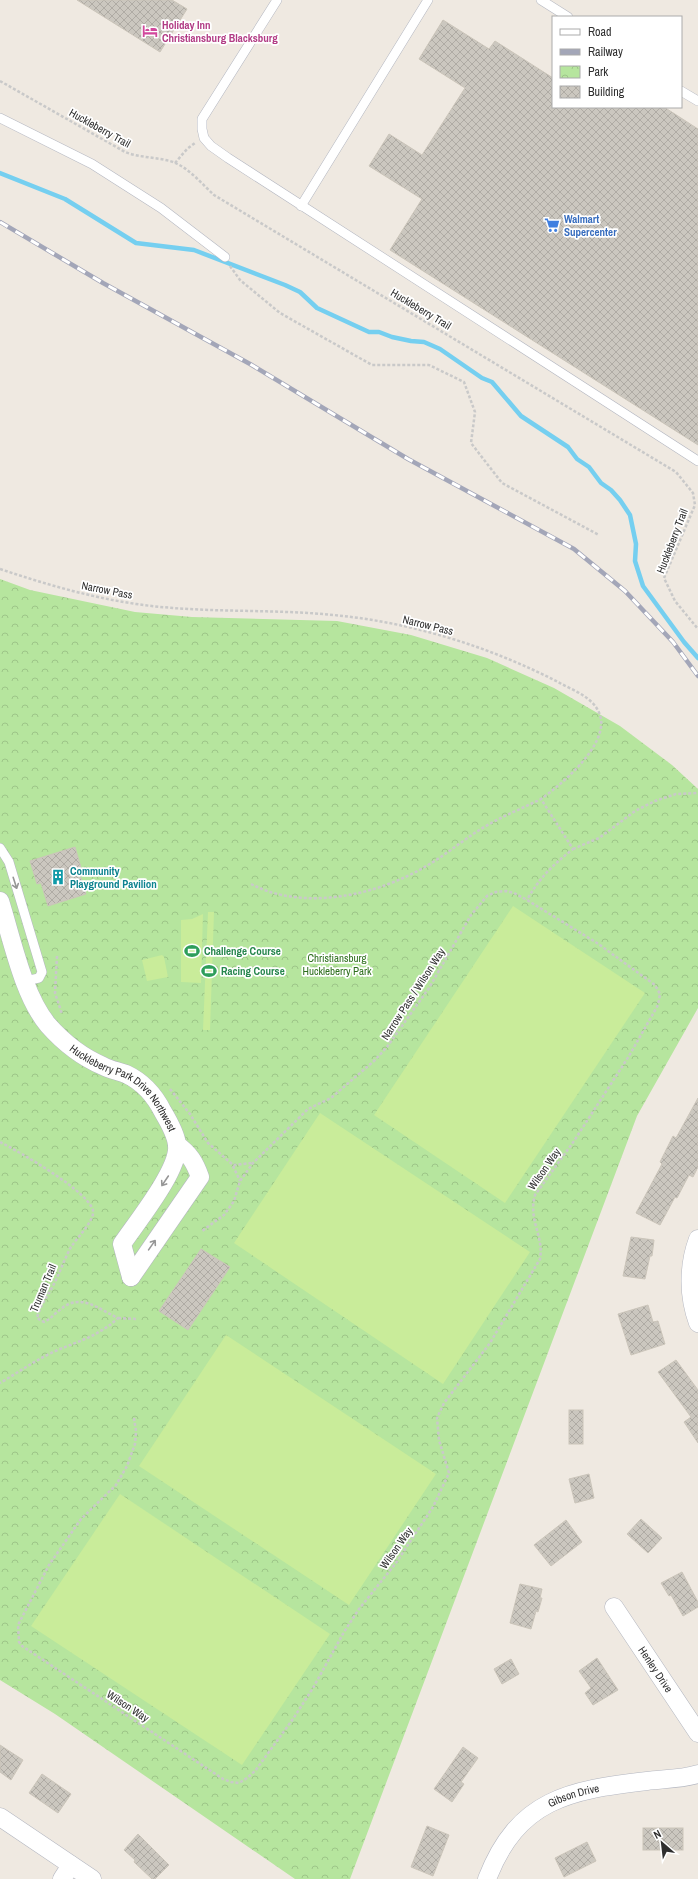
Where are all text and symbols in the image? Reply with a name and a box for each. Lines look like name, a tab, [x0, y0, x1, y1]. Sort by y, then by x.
legend	[552, 16, 682, 108]
place label: Holiday Inn Christiansburg Blacksburg	[162, 18, 278, 45]
hotel icon: Holiday Inn Christiansburg Blacksburg	[141, 22, 159, 40]
text: Road	[588, 24, 612, 40]
text: Railway	[588, 44, 623, 60]
text: Park	[588, 64, 608, 80]
text: Building	[588, 84, 625, 100]
street label: Huckleberry Trail	[67, 105, 133, 151]
place label: Walmart Supercenter	[564, 212, 617, 239]
supermarket icon: Walmart Supercenter	[543, 216, 561, 234]
street label: Huckleberry Trail	[388, 285, 454, 333]
street label: Huckleberry Trail	[653, 507, 691, 575]
street label: Narrow Pass	[80, 578, 134, 602]
street label: Narrow Pass	[401, 612, 455, 638]
place label: Community Playground Pavilion	[70, 864, 157, 891]
building icon: Community Playground Pavilion	[49, 868, 67, 886]
one-way arrow	[12, 876, 19, 889]
sports icon: Challenge Course	[183, 942, 201, 960]
place label: Challenge Course	[204, 944, 281, 958]
street label: Narrow Pass / Wilson Way	[378, 945, 448, 1043]
park label: Christiansburg Huckleberry Park	[302, 951, 372, 978]
sports icon: Racing Course	[200, 962, 218, 980]
place label: Racing Course	[221, 964, 285, 978]
street label: Huckleberry Park Drive Northwest	[67, 1041, 180, 1134]
street label: Wilson Way	[525, 1145, 564, 1193]
one-way arrow	[161, 1175, 169, 1186]
one-way arrow	[148, 1240, 156, 1251]
street label: Truman Trail	[27, 1262, 59, 1314]
street label: Wilson Way	[377, 1524, 416, 1572]
street label: Henley Drive	[635, 1644, 676, 1695]
street label: Wilson Way	[104, 1687, 152, 1725]
street label: Gibson Drive	[545, 1781, 600, 1810]
north arrow	[642, 1823, 682, 1863]
text: N	[651, 1826, 663, 1842]

